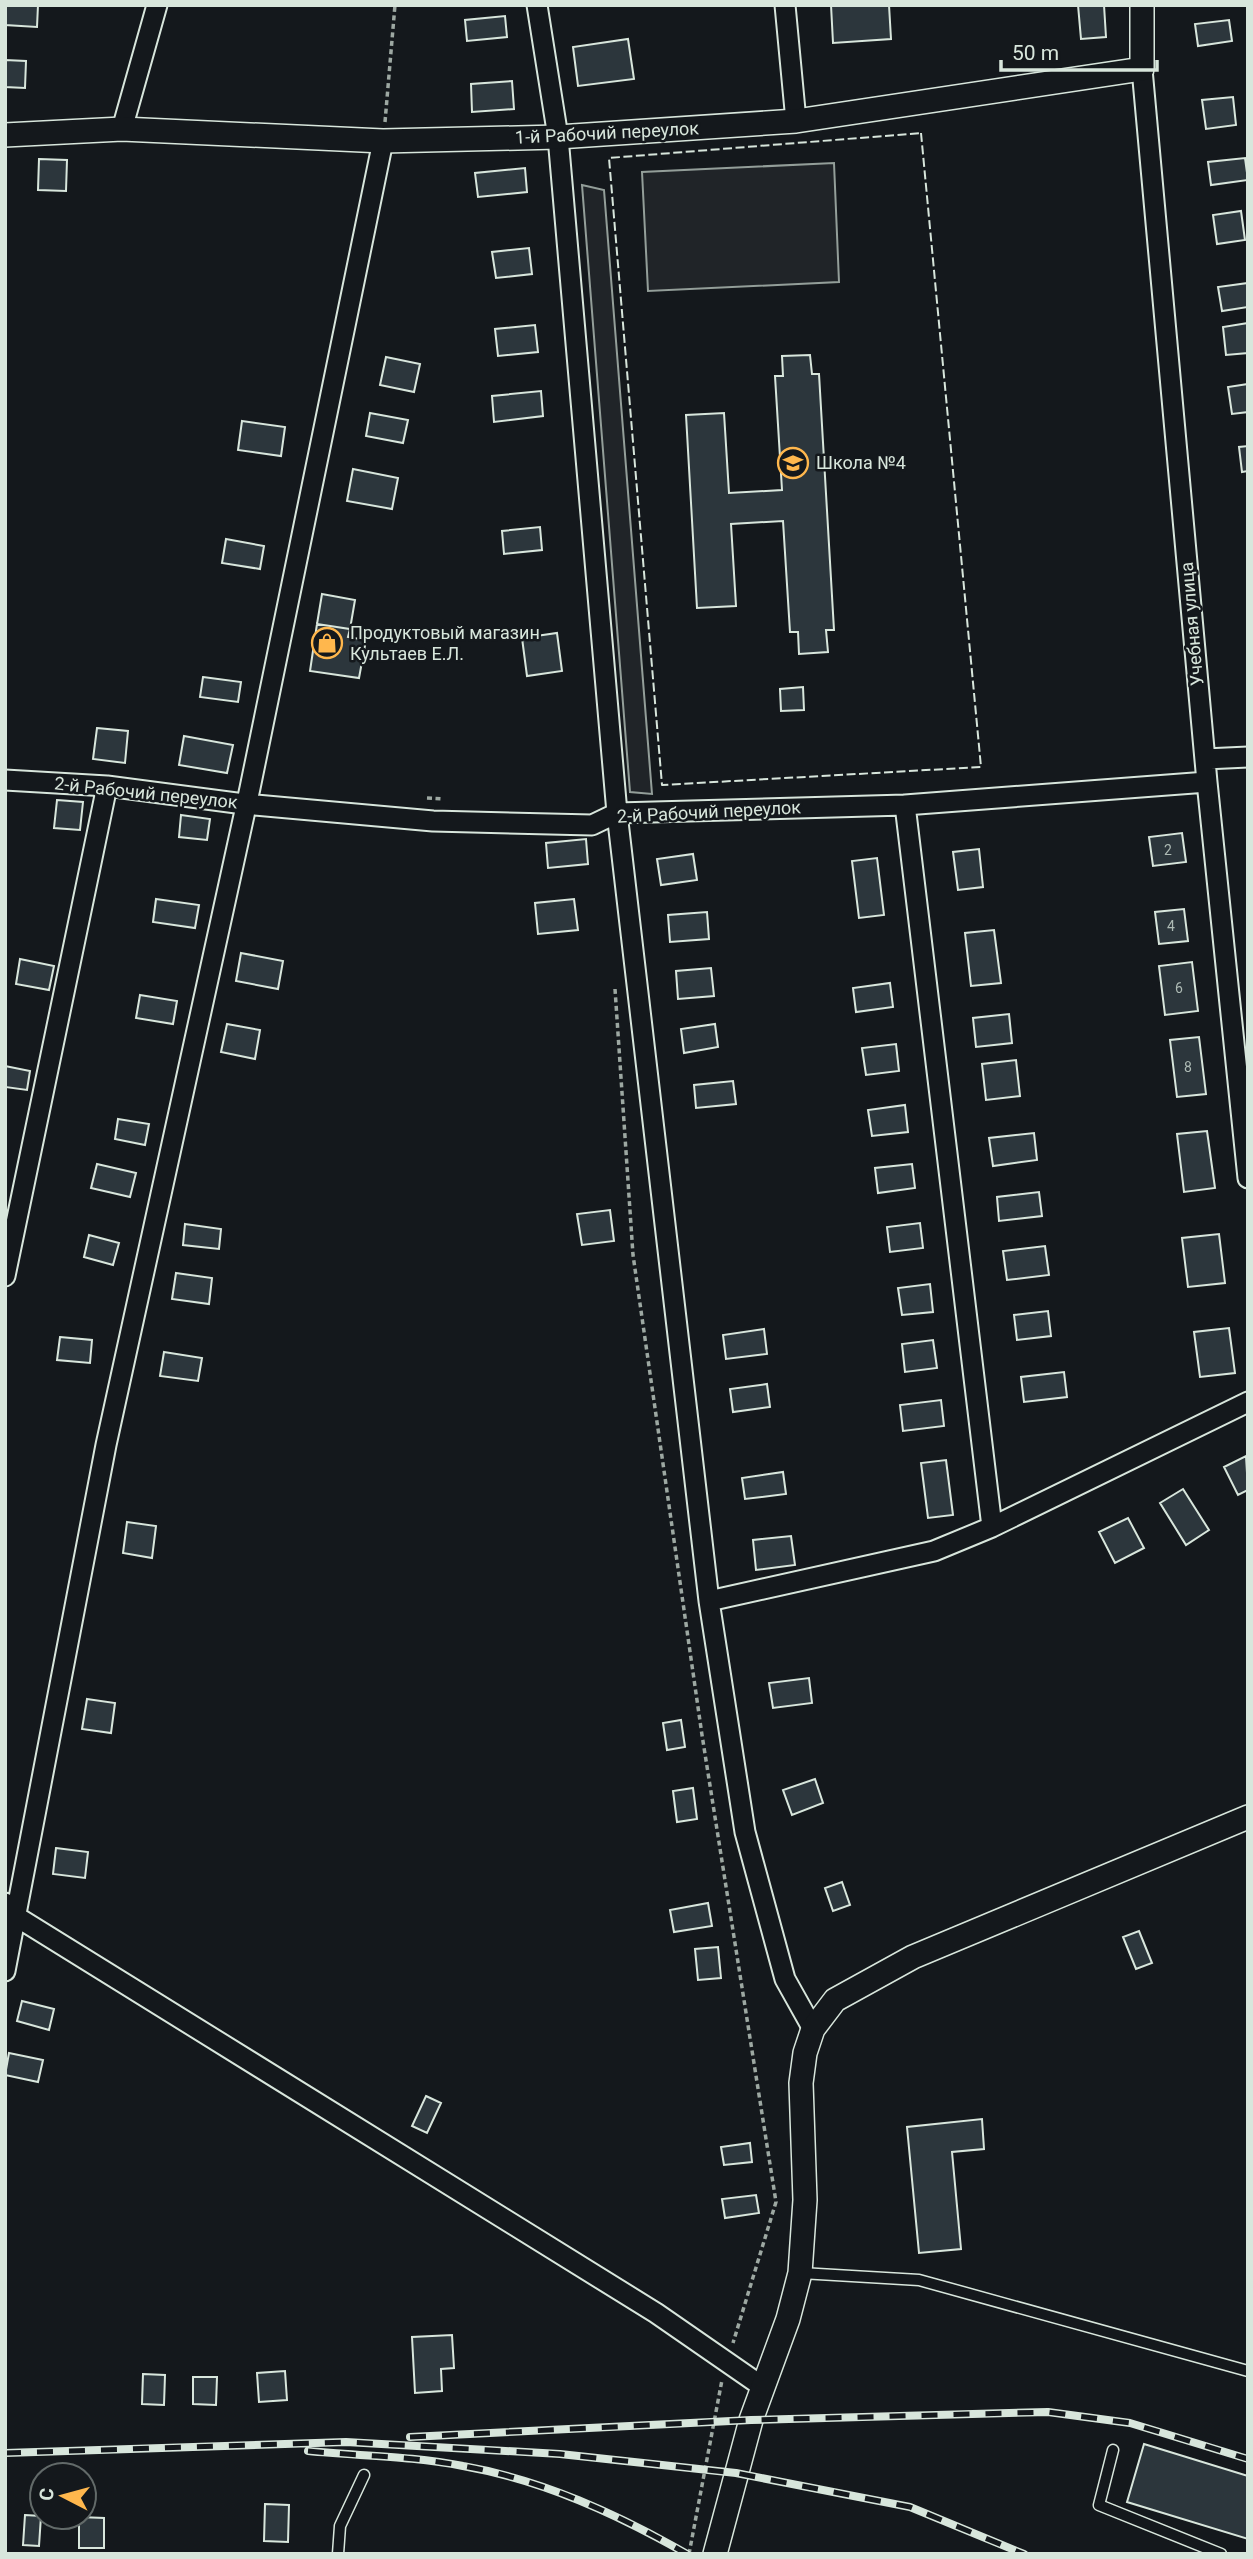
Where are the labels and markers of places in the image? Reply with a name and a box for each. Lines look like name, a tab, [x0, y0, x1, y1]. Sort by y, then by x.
school or university icon: Школа №4	[776, 446, 810, 480]
place label: Школа №4	[816, 452, 906, 473]
place label: Продуктовый магазин Культаев Е.Л.	[350, 622, 540, 664]
shop icon: Продуктовый магазин Культаев Е.Л.	[310, 626, 344, 660]

